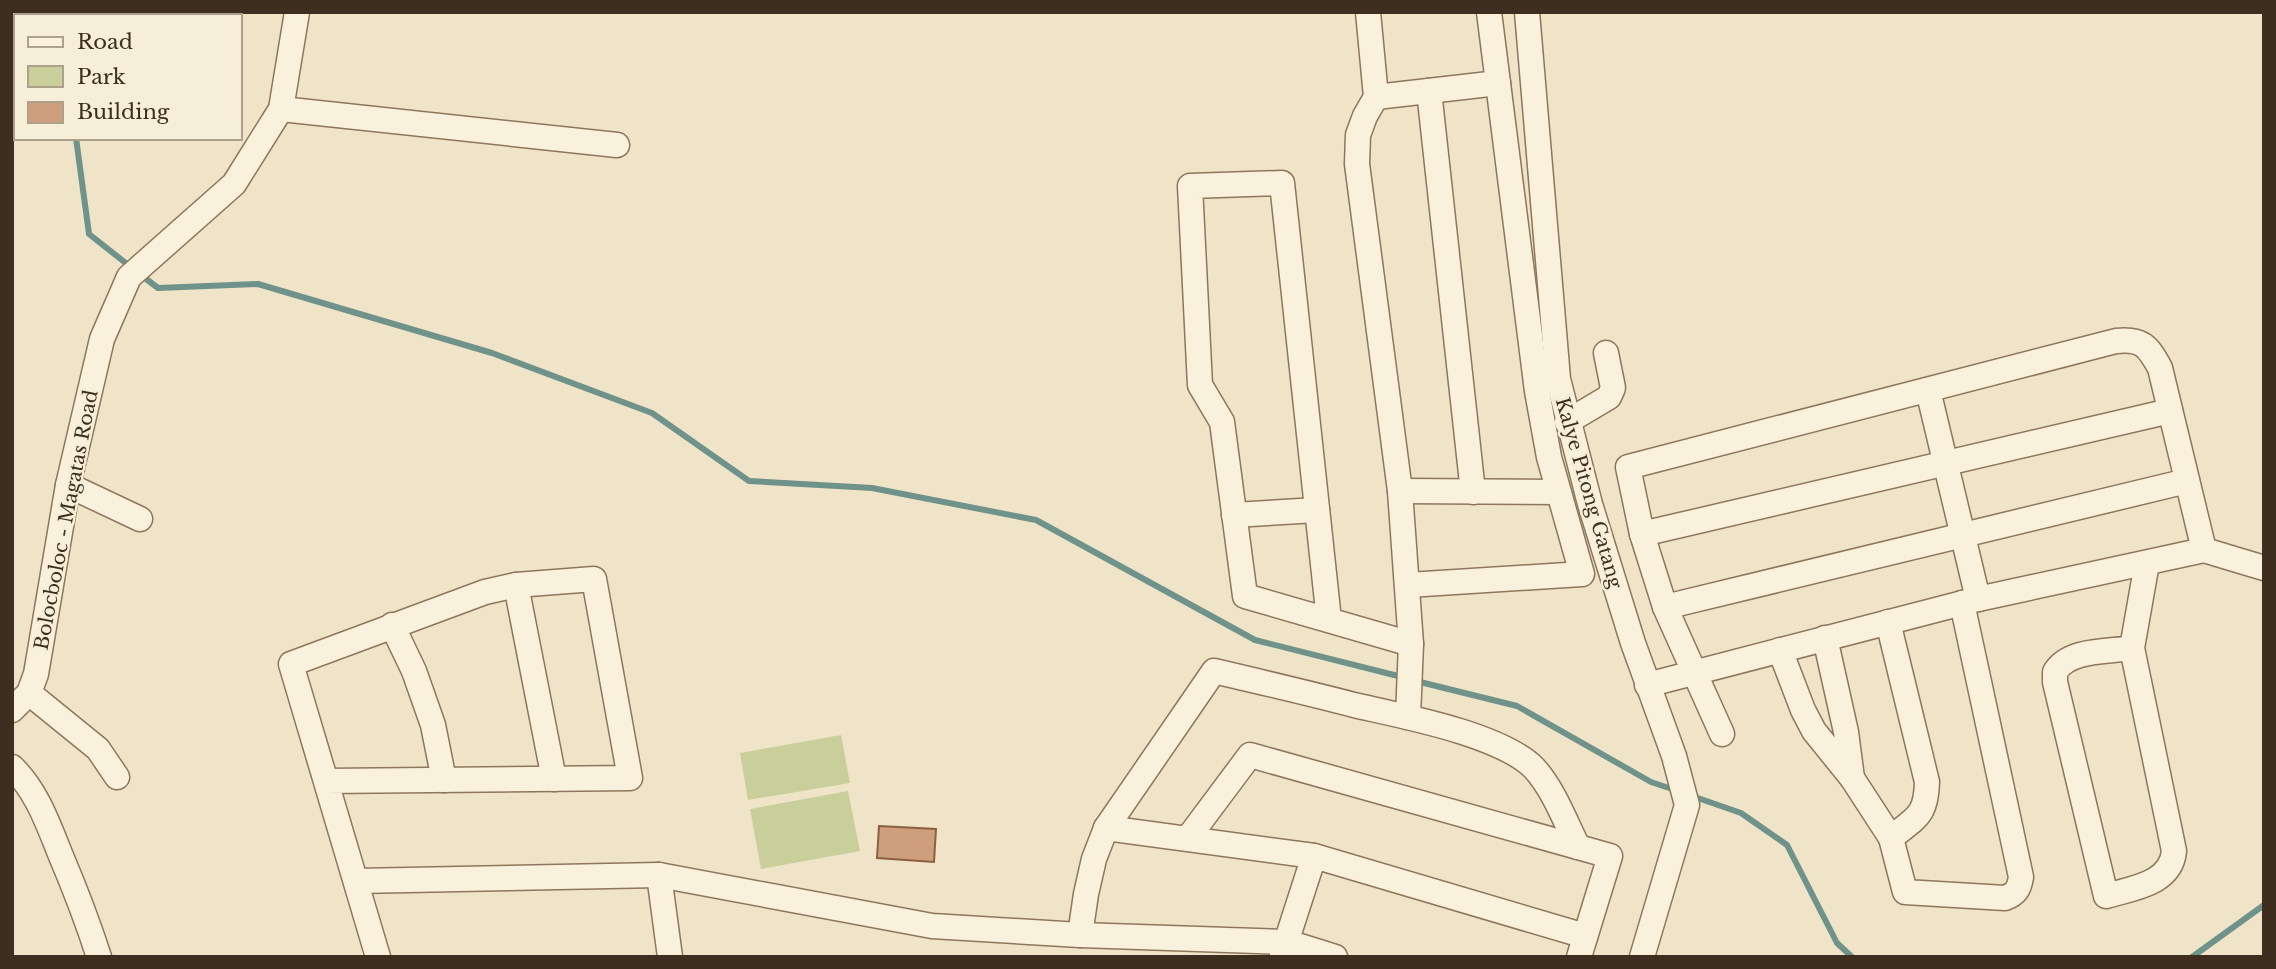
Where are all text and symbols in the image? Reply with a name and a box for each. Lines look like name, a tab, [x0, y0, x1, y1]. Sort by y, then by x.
legend	[14, 14, 242, 140]
text: Road	[77, 29, 133, 55]
text: Park	[77, 64, 126, 90]
text: Building	[77, 99, 170, 125]
street label: Bolocboloc - Magatas Road	[29, 388, 103, 652]
street label: Kalye Pitong Gatang	[1551, 395, 1627, 592]

